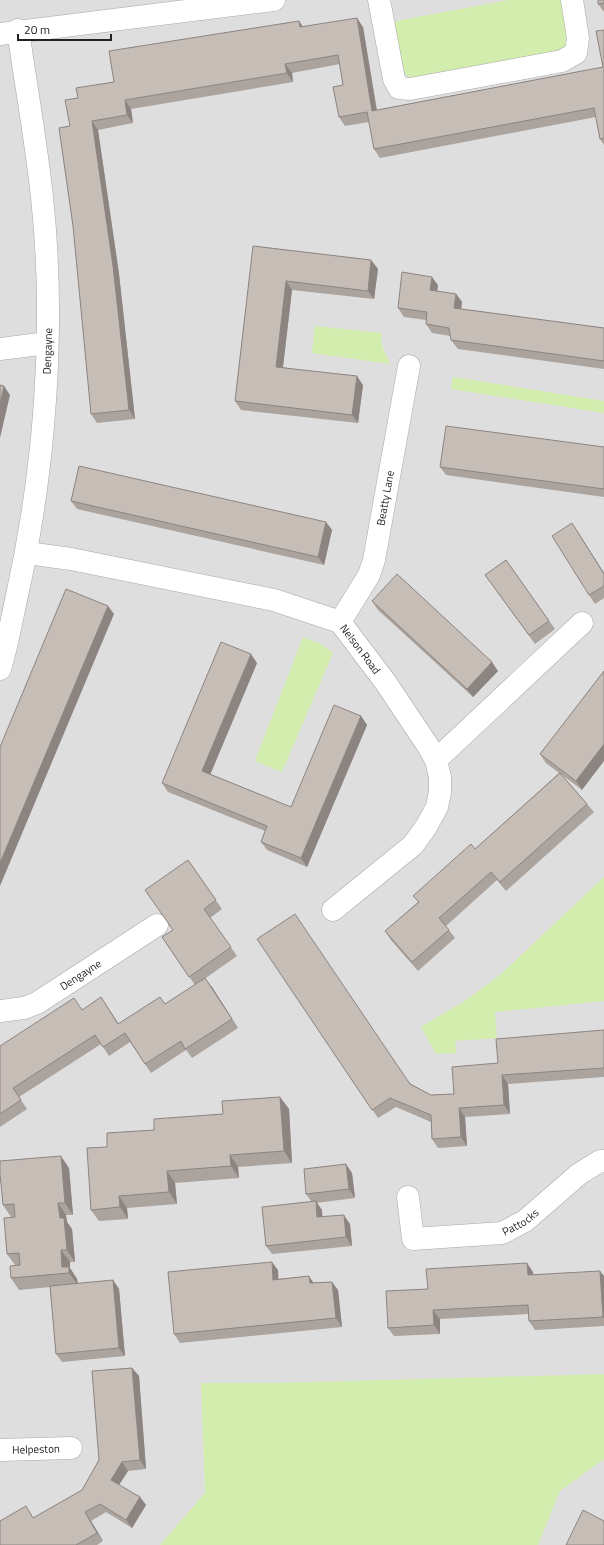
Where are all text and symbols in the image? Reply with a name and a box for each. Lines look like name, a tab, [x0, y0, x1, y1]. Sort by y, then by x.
scale bar	[18, 16, 111, 42]
text: 20 m	[24, 20, 50, 39]
street label: Dengayne	[39, 327, 56, 375]
street label: Beatty Lane	[372, 469, 398, 527]
street label: Nelson Road	[336, 621, 385, 677]
street label: Dengayne	[57, 955, 105, 994]
street label: Pattocks	[499, 1205, 542, 1240]
street label: Helpeston	[12, 1440, 60, 1458]

